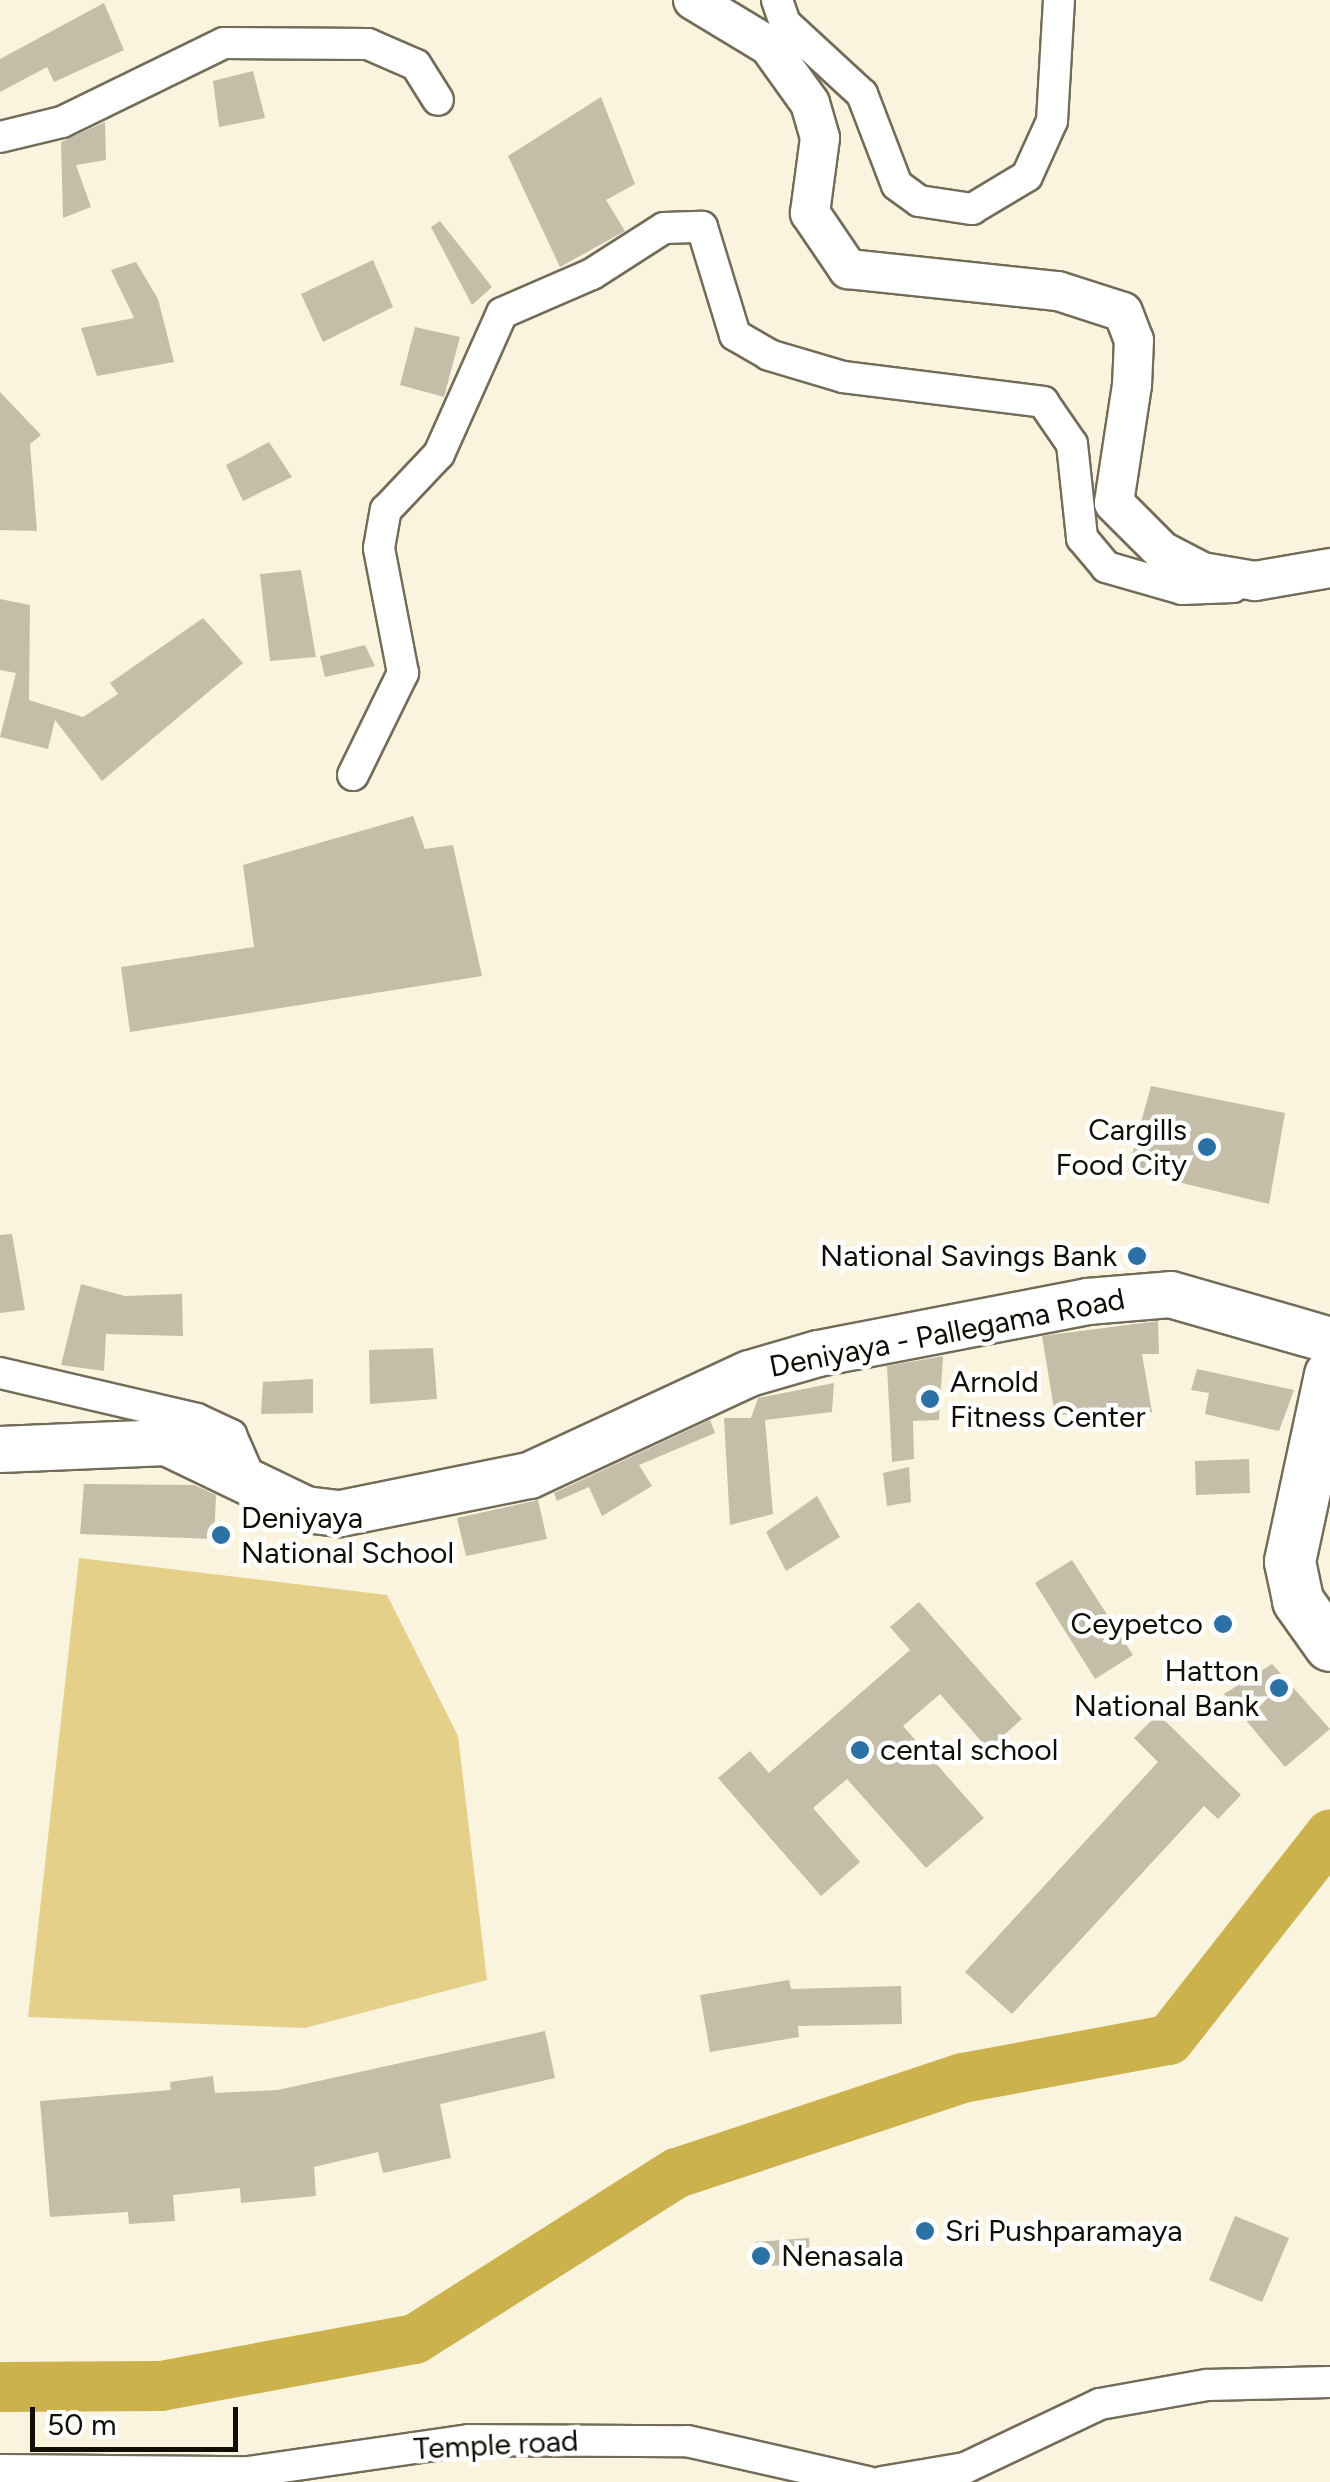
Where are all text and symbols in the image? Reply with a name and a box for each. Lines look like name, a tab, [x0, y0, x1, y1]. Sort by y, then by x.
place label: Cargills Food City	[1055, 1112, 1187, 1182]
marker: Cargills Food City	[1196, 1136, 1218, 1158]
place label: National Savings Bank	[820, 1238, 1117, 1274]
marker: National Savings Bank	[1126, 1245, 1148, 1267]
street label: Deniyaya - Pallegama Road	[766, 1281, 1128, 1385]
place label: Arnold Fitness Center	[950, 1364, 1146, 1434]
marker: Arnold Fitness Center	[919, 1388, 941, 1410]
place label: Deniyaya National School	[241, 1500, 454, 1570]
marker: Deniyaya National School	[210, 1524, 232, 1546]
place label: Ceypetco	[1071, 1606, 1203, 1642]
marker: Ceypetco	[1212, 1613, 1234, 1635]
place label: Hatton National Bank	[1074, 1653, 1259, 1724]
marker: Hatton National Bank	[1268, 1677, 1290, 1699]
place label: cental school	[880, 1732, 1058, 1768]
marker: cental school	[849, 1739, 871, 1761]
place label: Sri Pushparamaya	[945, 2213, 1182, 2249]
marker: Sri Pushparamaya	[914, 2220, 936, 2242]
place label: Nenasala	[781, 2238, 904, 2274]
marker: Nenasala	[750, 2245, 772, 2267]
scale bar	[35, 2387, 242, 2449]
text: 50 m	[47, 2406, 116, 2443]
street label: Temple road	[413, 2423, 579, 2467]

